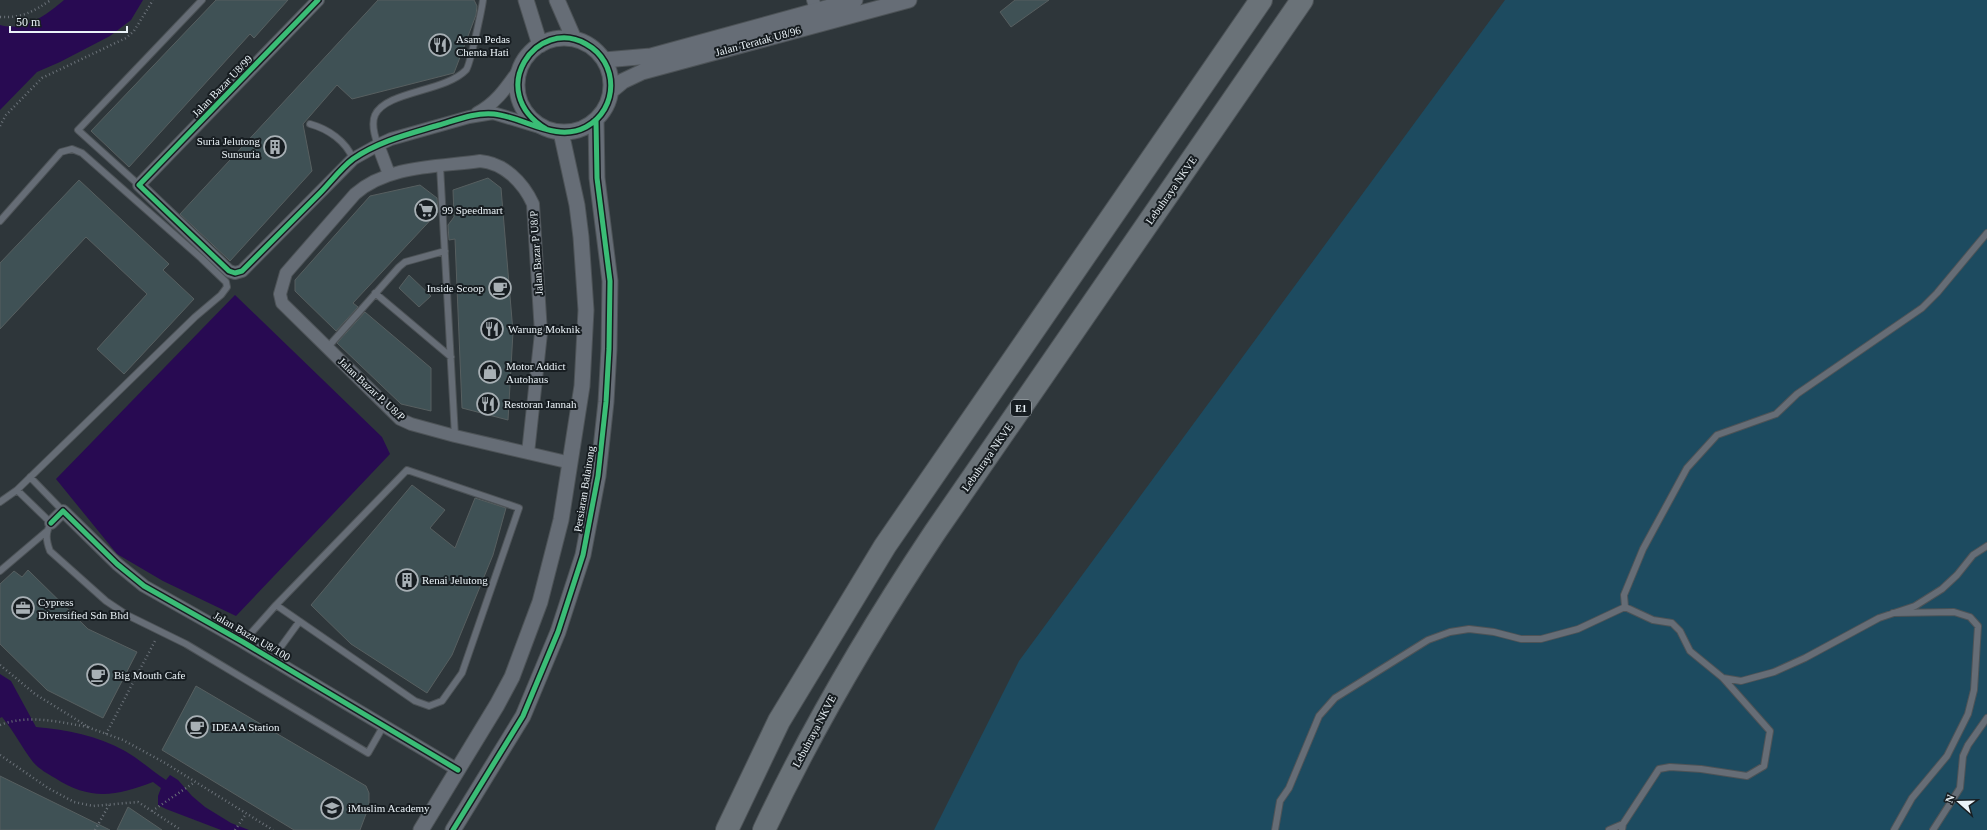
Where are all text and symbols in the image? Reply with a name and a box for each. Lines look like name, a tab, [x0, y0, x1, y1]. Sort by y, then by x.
scale bar	[10, 8, 127, 34]
text: 50 m	[16, 15, 41, 29]
street label: Jalan Teratak U8/96	[714, 24, 803, 58]
restaurant icon: Asam Pedas Chenta Hati	[427, 32, 453, 58]
place label: Asam Pedas Chenta Hati	[456, 33, 510, 58]
street label: Jalan Bazar U8/99	[189, 52, 255, 119]
building icon: Suria Jelutong Sunsuria	[262, 134, 288, 160]
place label: Suria Jelutong Sunsuria	[197, 135, 260, 160]
street label: Lebuhraya NKVE	[1143, 153, 1199, 226]
supermarket icon: 99 Speedmart	[413, 197, 439, 223]
place label: 99 Speedmart	[442, 204, 503, 216]
street label: Jalan Bazar P U8/P	[527, 210, 545, 296]
cafe icon: Inside Scoop	[487, 275, 513, 301]
place label: Inside Scoop	[427, 282, 484, 294]
restaurant icon: Warung Moknik	[479, 316, 505, 342]
place label: Warung Moknik	[508, 323, 581, 335]
street label: Jalan Bazar P. U8/P	[336, 355, 408, 423]
shop icon: Motor Addict Autohaus	[477, 359, 503, 385]
place label: Motor Addict Autohaus	[506, 360, 566, 385]
restaurant icon: Restoran Jannah	[475, 391, 501, 417]
place label: Restoran Jannah	[504, 398, 577, 410]
road number: E1	[1011, 400, 1031, 416]
street label: Lebuhraya NKVE	[959, 420, 1015, 493]
street label: Persiaran Balairong	[571, 445, 597, 533]
building icon: Renai Jelutong	[394, 567, 420, 593]
place label: Renai Jelutong	[422, 574, 488, 586]
office icon: Cypress Diversified Sdn Bhd	[10, 595, 36, 621]
place label: Cypress Diversified Sdn Bhd	[38, 596, 129, 621]
street label: Jalan Bazar U8/100	[211, 609, 293, 663]
cafe icon: Big Mouth Cafe	[85, 662, 111, 688]
place label: Big Mouth Cafe	[114, 669, 186, 681]
street label: Lebuhraya NKVE	[790, 692, 838, 769]
cafe icon: IDEAA Station	[184, 714, 210, 740]
place label: IDEAA Station	[212, 721, 280, 733]
north arrow	[1939, 782, 1979, 822]
text: N	[1943, 793, 1957, 804]
school or university icon: iMuslim Academy	[319, 795, 345, 821]
place label: iMuslim Academy	[348, 802, 430, 814]

